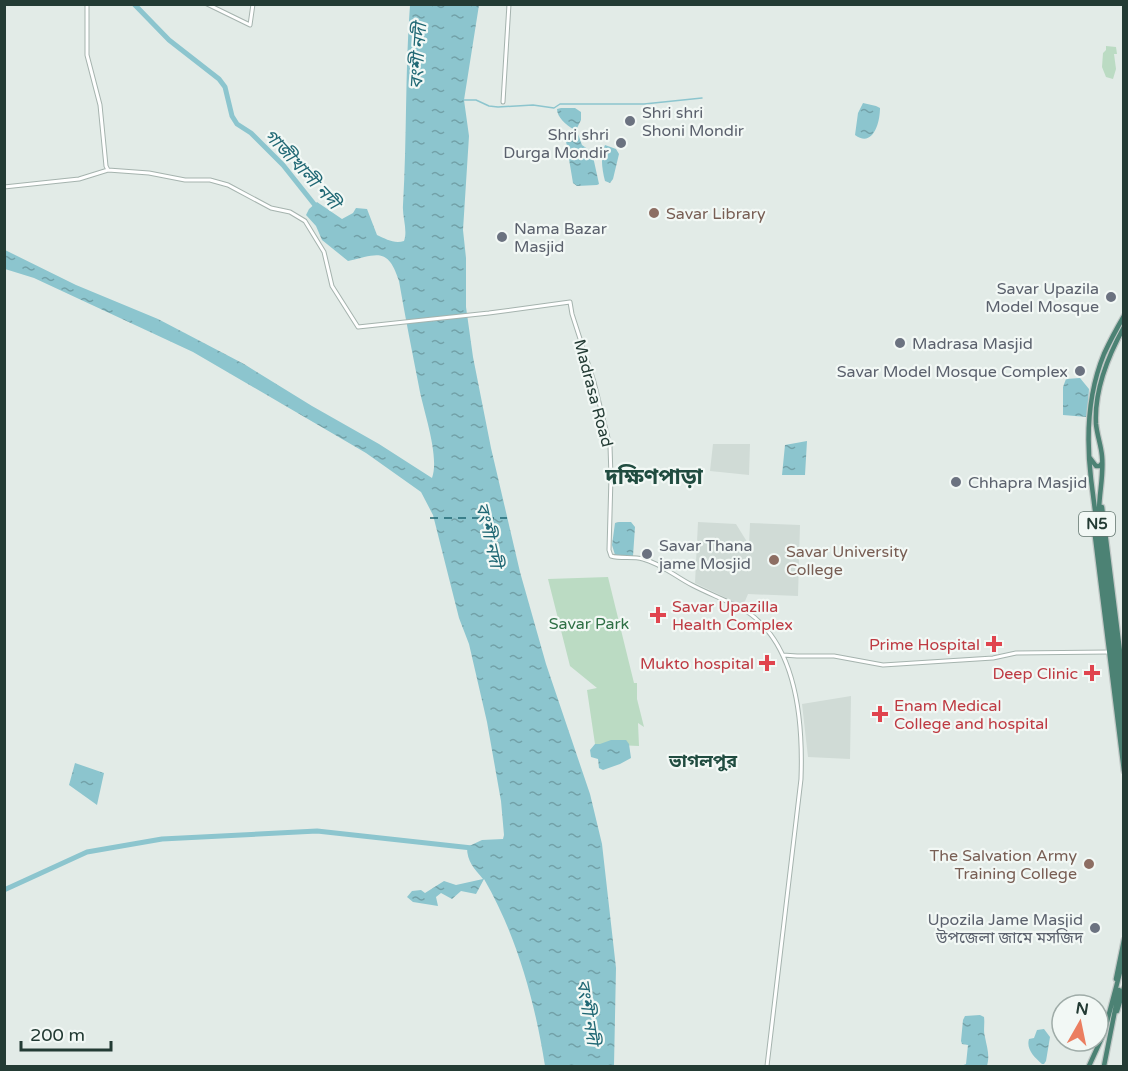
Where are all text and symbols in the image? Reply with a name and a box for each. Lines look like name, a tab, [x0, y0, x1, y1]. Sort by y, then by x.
water label: বংশী নদী	[405, 19, 431, 90]
place label: Shri shri Shoni Mondir	[642, 103, 745, 141]
marker: Shri shri Shoni Mondir	[623, 114, 637, 128]
water label: গাজীখালী নদী	[259, 124, 347, 216]
place label: Shri shri Durga Mondir	[503, 125, 610, 163]
marker: Shri shri Durga Mondir	[614, 136, 628, 150]
place label: Savar Library	[666, 204, 766, 224]
marker: Savar Library	[647, 206, 661, 220]
place label: Nama Bazar Masjid	[514, 219, 608, 257]
marker: Nama Bazar Masjid	[495, 230, 509, 244]
place label: Savar Upazila Model Mosque	[985, 279, 1099, 317]
marker: Savar Upazila Model Mosque	[1104, 290, 1118, 304]
place label: Madrasa Masjid	[912, 334, 1033, 354]
marker: Madrasa Masjid	[893, 336, 907, 350]
street label: Madrasa Road	[569, 337, 617, 449]
place label: Savar Model Mosque Complex	[837, 362, 1068, 382]
marker: Savar Model Mosque Complex	[1073, 364, 1087, 378]
district label: দক্ষিণপাড়া	[604, 464, 704, 490]
place label: Chhapra Masjid	[968, 473, 1087, 493]
marker: Chhapra Masjid	[949, 475, 963, 489]
water label: বংশী নদী	[471, 500, 508, 573]
road number: N5	[1079, 512, 1115, 536]
place label: Savar Thana jame Mosjid	[658, 536, 753, 574]
place label: Savar University College	[786, 542, 908, 580]
marker: Savar Thana jame Mosjid	[640, 547, 654, 561]
marker: Savar University College	[767, 553, 781, 567]
place label: Savar Upazilla Health Complex	[672, 597, 793, 635]
marker: Savar Upazilla Health Complex	[649, 606, 667, 624]
park label: Savar Park	[549, 614, 630, 634]
place label: Prime Hospital	[869, 635, 980, 655]
marker: Prime Hospital	[985, 635, 1003, 653]
place label: Mukto hospital	[640, 654, 754, 674]
marker: Mukto hospital	[758, 654, 776, 672]
place label: Deep Clinic	[993, 664, 1078, 684]
marker: Deep Clinic	[1083, 664, 1101, 682]
place label: Enam Medical College and hospital	[894, 696, 1048, 734]
marker: Enam Medical College and hospital	[871, 705, 889, 723]
district label: ভাগলপুর	[668, 750, 738, 772]
place label: The Salvation Army Training College	[930, 846, 1077, 884]
marker: The Salvation Army Training College	[1082, 857, 1096, 871]
place label: Upozila Jame Masjid উপজেলা জামে মসজিদ	[928, 910, 1084, 948]
marker: Upozila Jame Masjid উপজেলা জামে মসজিদ	[1088, 921, 1102, 935]
water label: বংশী নদী	[572, 978, 605, 1049]
north arrow	[1050, 993, 1110, 1053]
text: N	[1074, 998, 1090, 1020]
scale bar	[21, 1014, 111, 1052]
text: 200 m	[30, 1024, 85, 1046]

